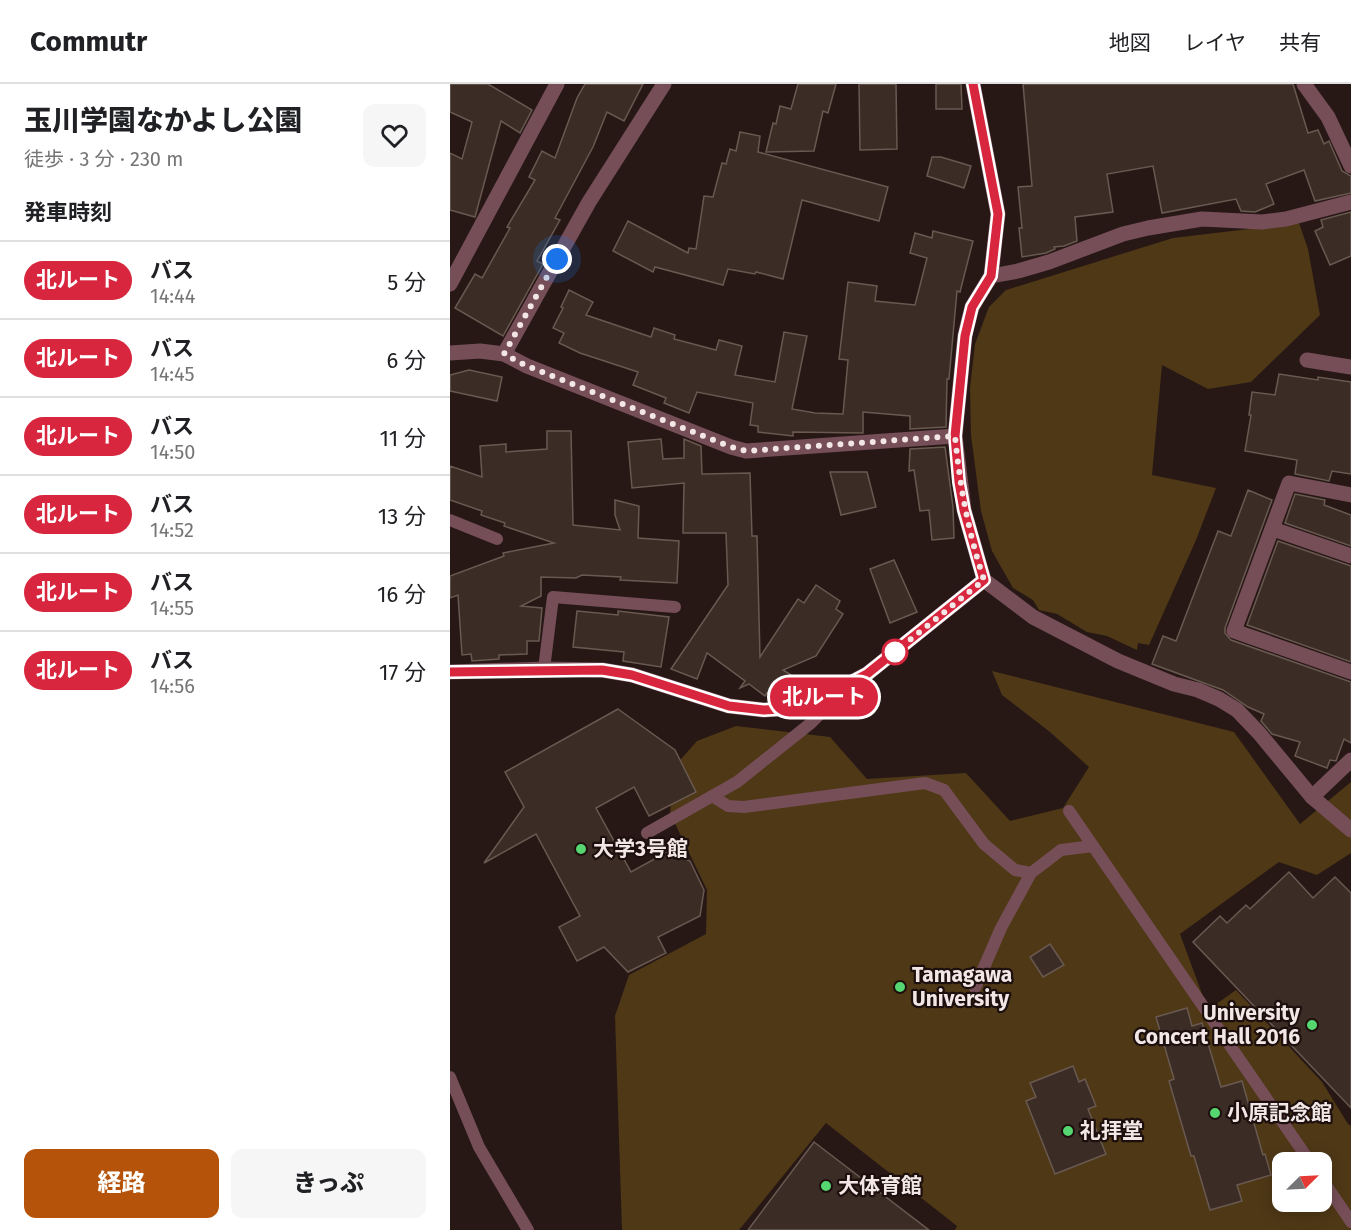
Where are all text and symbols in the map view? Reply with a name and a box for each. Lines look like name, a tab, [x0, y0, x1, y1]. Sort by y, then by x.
text: Commutr	[30, 25, 147, 58]
text: 地図	[1109, 30, 1151, 56]
text: レイヤ	[1184, 30, 1246, 56]
text: 共有	[1279, 30, 1321, 56]
text: 玉川学園なかよし公園	[24, 104, 303, 137]
button: heart	[363, 104, 426, 167]
text: 徒歩 · 3 分 · 230 m	[24, 147, 183, 171]
text: 発車時刻	[24, 199, 112, 226]
your location	[542, 244, 572, 274]
text: バス	[150, 257, 194, 284]
text: 北ルート	[36, 267, 120, 293]
text: 5 分	[387, 269, 426, 296]
text: 14:44	[150, 284, 195, 308]
text: バス	[150, 335, 194, 362]
text: 北ルート	[36, 345, 120, 371]
text: 6 分	[386, 347, 426, 374]
text: 14:45	[150, 362, 194, 386]
text: バス	[150, 413, 194, 440]
text: 北ルート	[36, 423, 120, 449]
text: 11 分	[379, 425, 426, 452]
text: 14:50	[150, 440, 195, 464]
text: バス	[150, 491, 194, 518]
text: 北ルート	[36, 501, 120, 527]
text: 13 分	[378, 503, 426, 530]
text: 14:52	[150, 518, 194, 542]
text: バス	[150, 569, 194, 596]
text: 北ルート	[36, 579, 120, 605]
text: 16 分	[377, 581, 426, 608]
text: 14:55	[150, 596, 194, 620]
unlabelled marker	[882, 639, 908, 665]
text: バス	[150, 647, 194, 674]
text: 北ルート	[36, 657, 120, 683]
text: 17 分	[379, 659, 426, 686]
text: 14:56	[150, 674, 195, 698]
line badge: 北ルート	[782, 678, 866, 716]
text: 北ルート	[782, 684, 866, 710]
place label: 大学3号館	[593, 836, 688, 862]
marker: 大学3号館	[574, 842, 588, 856]
place label: Tamagawa University	[912, 962, 1012, 1012]
marker: Tamagawa University	[893, 980, 907, 994]
place label: University Concert Hall 2016	[1134, 1000, 1300, 1050]
marker: University Concert Hall 2016	[1305, 1018, 1319, 1032]
place label: 小原記念館	[1227, 1100, 1332, 1126]
marker: 小原記念館	[1208, 1106, 1222, 1120]
place label: 礼拝堂	[1080, 1118, 1143, 1144]
marker: 礼拝堂	[1061, 1124, 1075, 1138]
button: 経路	[24, 1149, 219, 1218]
button: きっぷ	[231, 1149, 426, 1218]
north arrow	[1272, 1152, 1332, 1212]
map controls	[1272, 1152, 1332, 1212]
place label: 大体育館	[838, 1173, 922, 1199]
marker: 大体育館	[819, 1179, 833, 1193]

